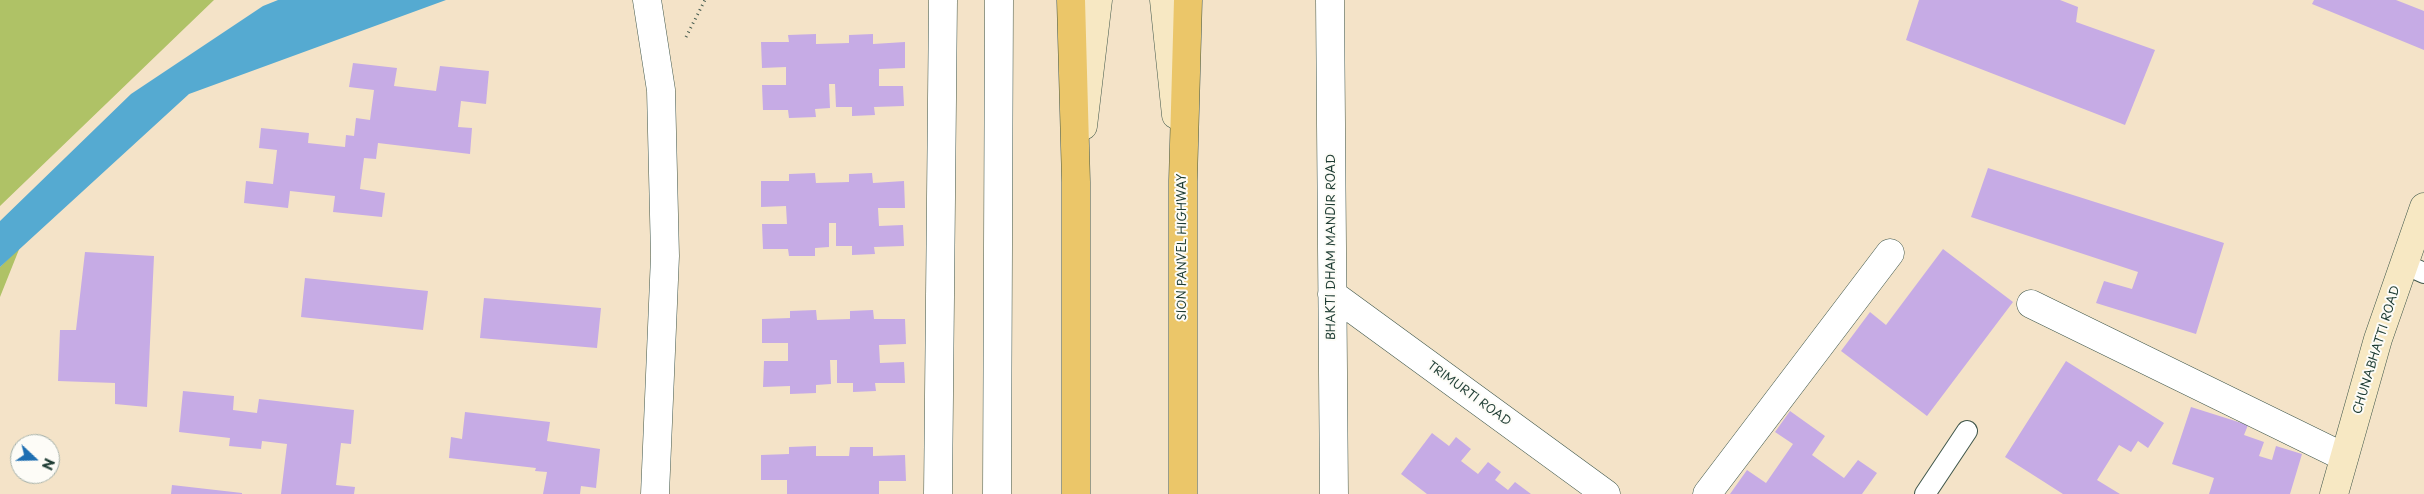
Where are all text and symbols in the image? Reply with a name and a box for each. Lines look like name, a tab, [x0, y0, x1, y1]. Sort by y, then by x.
street label: BHAKTI DHAM MANDIR ROAD	[1325, 154, 1339, 340]
street label: SION PANVEL HIGHWAY	[1176, 174, 1190, 320]
street label: CHUNABHATTI ROAD	[2351, 284, 2403, 416]
street label: TRIMURTI ROAD	[1424, 359, 1514, 429]
north arrow	[10, 434, 60, 484]
text: N	[37, 455, 60, 473]

